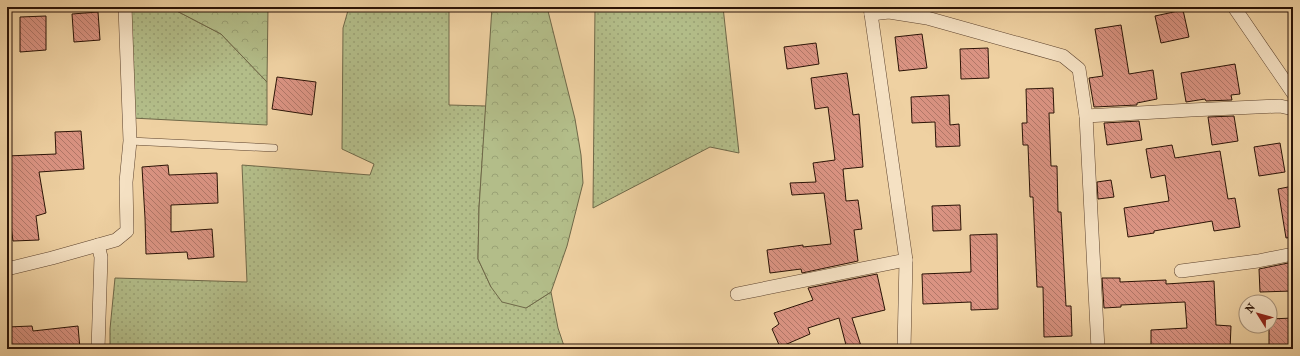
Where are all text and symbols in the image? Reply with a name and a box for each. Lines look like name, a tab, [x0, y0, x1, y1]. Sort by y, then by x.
north arrow	[1238, 294, 1278, 334]
text: N	[1243, 301, 1259, 316]

